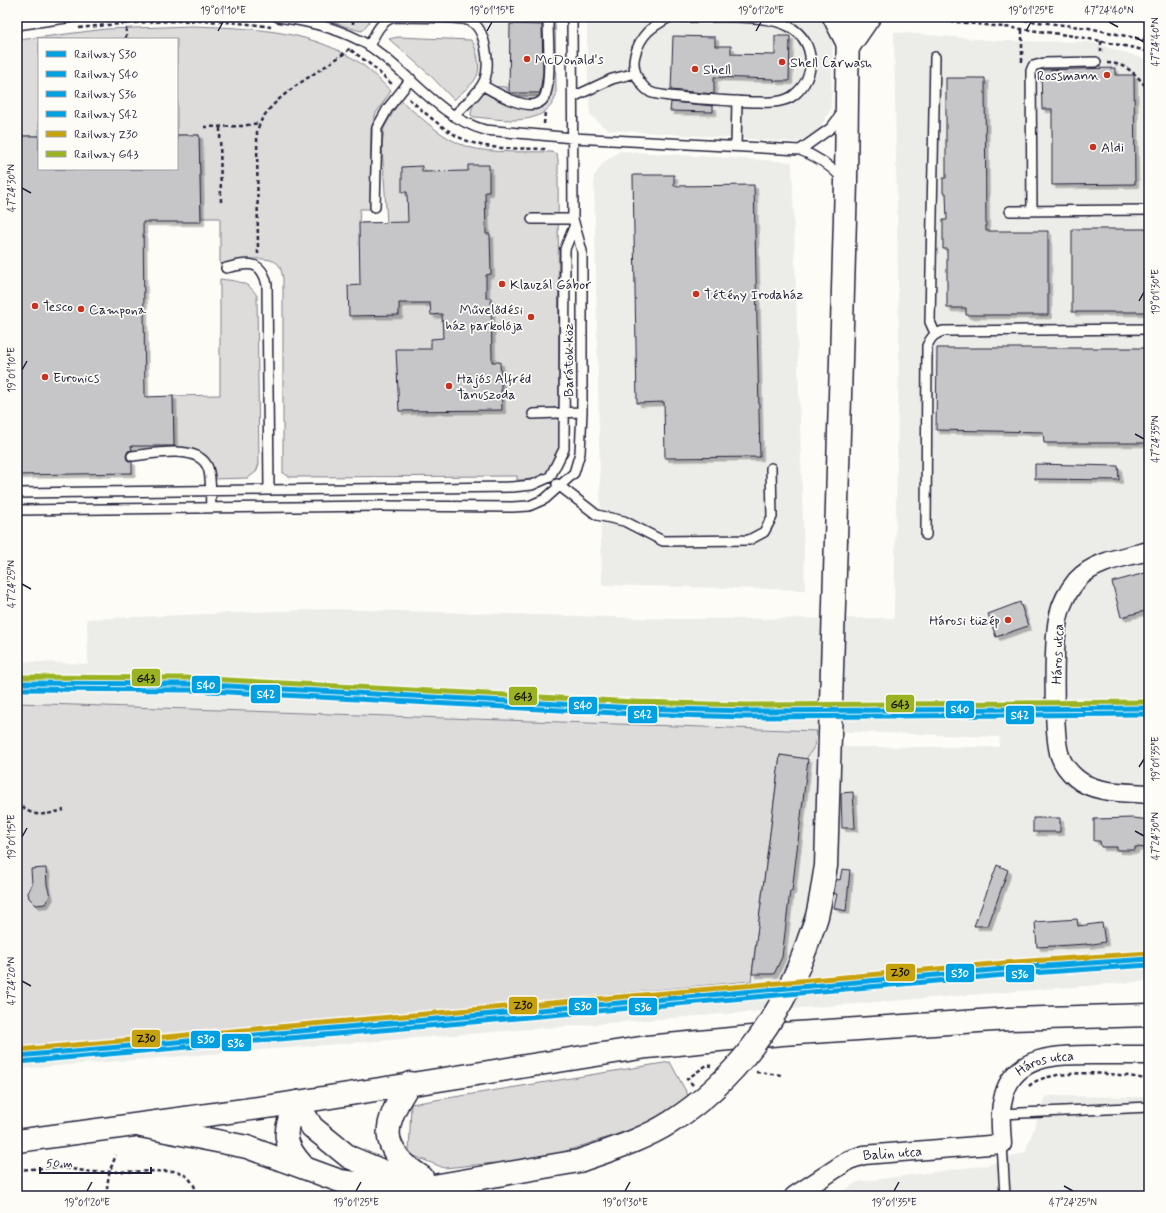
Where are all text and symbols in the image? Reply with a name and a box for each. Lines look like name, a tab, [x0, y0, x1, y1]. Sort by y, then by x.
text: 19°01'10"E	[200, 4, 246, 18]
text: 19°01'15"E	[469, 4, 515, 18]
text: 19°01'20"E	[738, 4, 784, 18]
text: 19°01'25"E	[1008, 4, 1054, 18]
text: 47°24'40"N	[1084, 4, 1134, 18]
text: 47°24'40"N	[1149, 17, 1163, 67]
legend	[38, 38, 178, 170]
text: Railway S30	[74, 47, 137, 63]
place label: McDonald's	[535, 51, 604, 69]
marker: McDonald's	[522, 54, 532, 64]
place label: Shell Carwash	[790, 54, 872, 72]
marker: Shell Carwash	[777, 57, 787, 67]
place label: Shell	[703, 61, 731, 79]
marker: Shell	[690, 64, 700, 74]
text: Railway S40	[74, 67, 139, 83]
place label: Rossmann	[1037, 67, 1099, 85]
marker: Rossmann	[1102, 70, 1112, 80]
text: Railway S36	[74, 87, 137, 103]
text: Railway S42	[74, 107, 138, 123]
text: Railway Z30	[74, 127, 138, 143]
place label: Aldi	[1101, 139, 1124, 157]
marker: Aldi	[1088, 142, 1098, 152]
text: Railway G43	[74, 147, 138, 163]
text: 47°24'30"N	[5, 164, 19, 212]
text: 19°01'30"E	[1149, 269, 1163, 315]
place label: Klauzál Gábor	[510, 276, 591, 294]
marker: Klauzál Gábor	[497, 279, 507, 289]
place label: Tétény Irodaház	[704, 286, 803, 304]
marker: Tétény Irodaház	[691, 289, 701, 299]
place label: Tesco	[43, 298, 73, 316]
marker: Tesco	[30, 301, 40, 311]
place label: Campona	[89, 301, 147, 319]
place label: Művelődési ház parkolója	[446, 301, 523, 335]
marker: Campona	[76, 304, 86, 314]
marker: Művelődési ház parkolója	[526, 312, 536, 322]
street label: Barátok köz	[560, 323, 578, 397]
text: 19°01'10"E	[5, 347, 19, 393]
place label: Euronics	[53, 369, 100, 387]
place label: Hajós Alfréd Tanuszoda	[457, 370, 531, 404]
marker: Euronics	[40, 372, 50, 382]
marker: Hajós Alfréd Tanuszoda	[444, 381, 454, 391]
text: 47°24'35"N	[1149, 415, 1163, 463]
text: 47°24'25"N	[5, 560, 19, 608]
place label: Hárosi tüzép	[929, 612, 1000, 630]
marker: Hárosi tüzép	[1003, 615, 1013, 625]
street label: Háros utca	[1048, 623, 1068, 685]
line badge: G43	[131, 668, 161, 687]
text: G43	[137, 672, 155, 686]
line badge: S40	[191, 675, 221, 694]
text: S40	[197, 679, 215, 693]
line badge: S42	[250, 684, 281, 704]
line badge: G43	[508, 686, 538, 706]
text: S42	[257, 688, 275, 702]
text: G43	[514, 690, 532, 704]
line badge: G43	[885, 694, 915, 713]
line badge: S40	[568, 696, 598, 715]
text: G43	[891, 698, 909, 712]
text: S40	[574, 699, 592, 713]
line badge: S40	[945, 700, 975, 719]
text: S40	[951, 703, 969, 717]
line badge: S42	[627, 705, 658, 724]
line badge: S42	[1005, 705, 1035, 725]
text: S42	[634, 708, 652, 722]
text: S42	[1011, 709, 1029, 723]
text: 19°01'35"E	[1149, 736, 1163, 782]
text: 47°24'30"N	[1149, 812, 1163, 860]
text: 19°01'15"E	[5, 814, 19, 860]
text: 47°24'20"N	[5, 957, 19, 1005]
line badge: Z30	[885, 963, 916, 982]
line badge: S30	[945, 963, 975, 983]
line badge: S36	[1005, 964, 1035, 983]
text: Z30	[890, 966, 910, 980]
text: S30	[951, 967, 969, 981]
text: S36	[1011, 968, 1029, 982]
line badge: Z30	[508, 996, 538, 1015]
line badge: S30	[568, 997, 598, 1016]
line badge: S36	[628, 997, 658, 1016]
text: Z30	[513, 999, 533, 1013]
text: S30	[574, 1000, 592, 1014]
text: S36	[634, 1001, 652, 1015]
line badge: Z30	[131, 1029, 161, 1048]
line badge: S30	[190, 1030, 221, 1049]
text: Z30	[136, 1032, 156, 1046]
text: S30	[197, 1033, 215, 1047]
line badge: S36	[221, 1033, 252, 1052]
text: S36	[227, 1037, 245, 1051]
street label: Háros utca	[1012, 1047, 1075, 1080]
street label: Balin utca	[862, 1142, 923, 1165]
scale bar	[40, 1149, 151, 1175]
text: 50 m	[46, 1156, 73, 1172]
text: 19°01'20"E	[64, 1196, 110, 1210]
text: 19°01'25"E	[333, 1196, 379, 1210]
text: 19°01'30"E	[602, 1196, 648, 1210]
text: 19°01'35"E	[871, 1196, 917, 1210]
text: 47°24'25"N	[1049, 1196, 1097, 1210]

